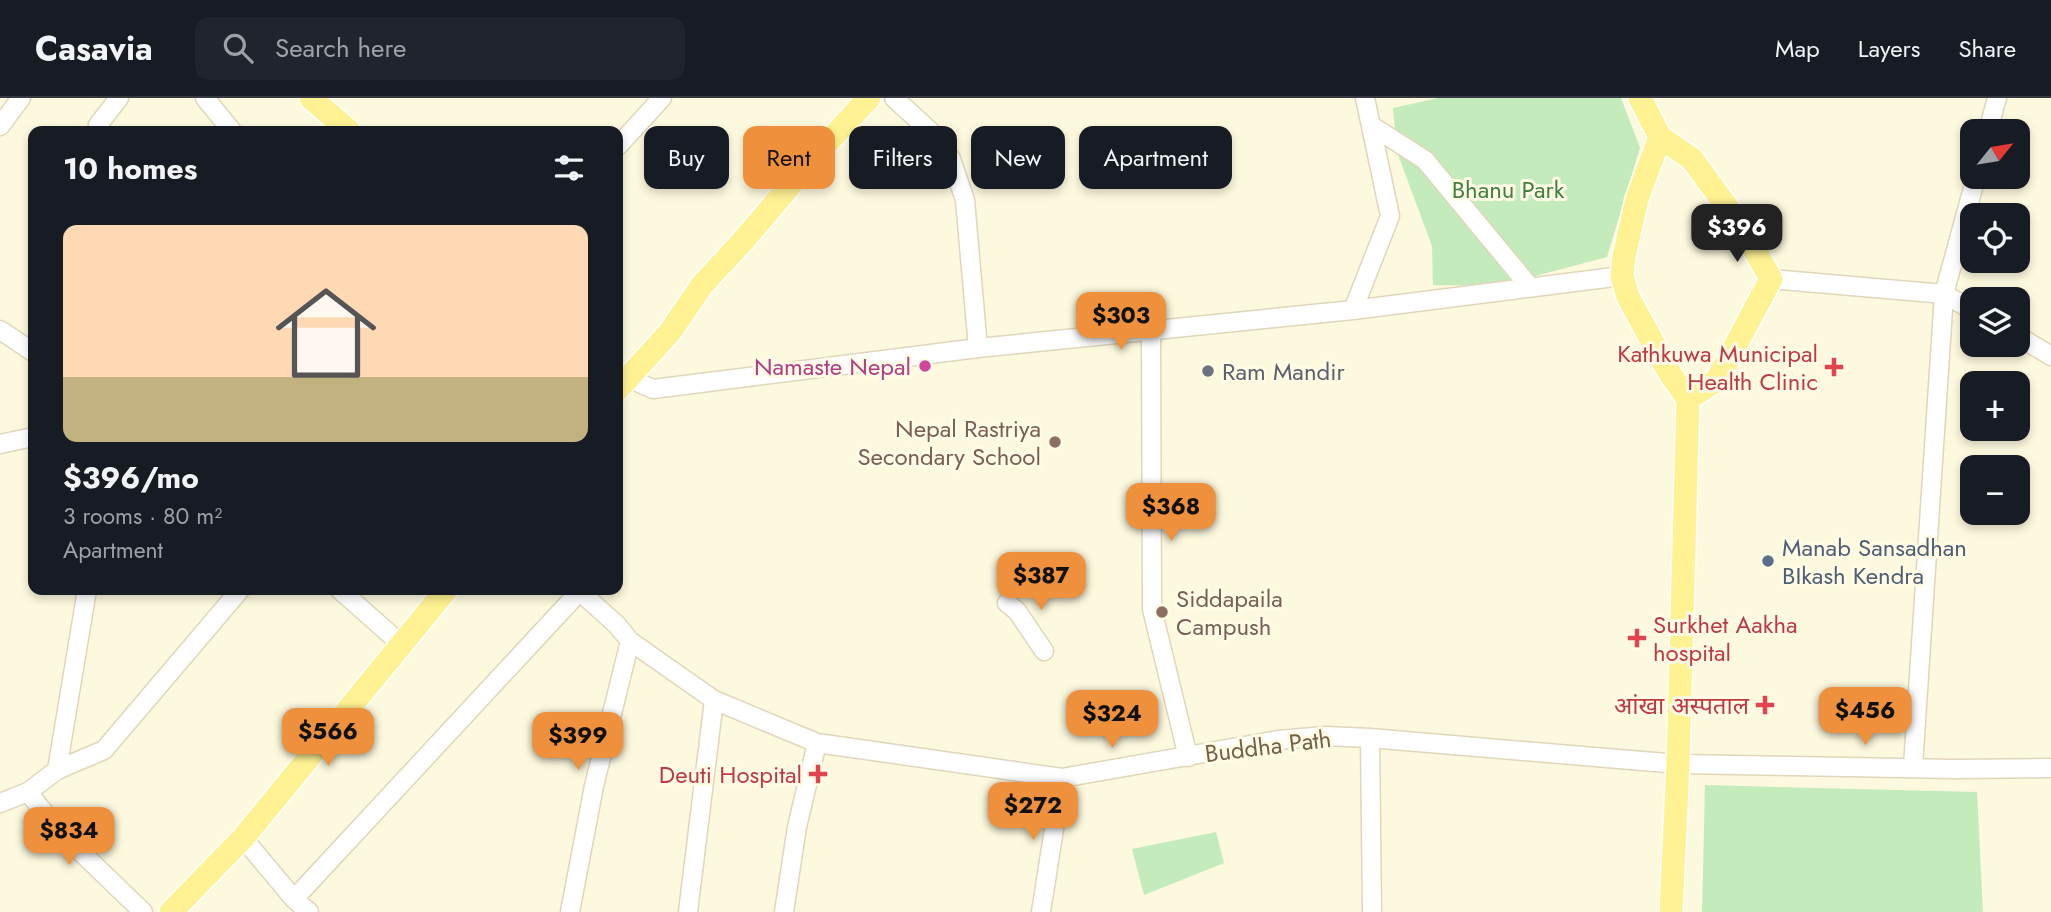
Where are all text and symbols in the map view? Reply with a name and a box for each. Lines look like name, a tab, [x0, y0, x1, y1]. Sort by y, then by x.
search box	[195, 17, 685, 80]
text: Casavia	[35, 25, 153, 72]
icon: search	[219, 29, 257, 67]
text: Search here	[275, 29, 406, 67]
text: Map	[1775, 31, 1820, 66]
text: Layers	[1858, 31, 1920, 66]
text: Share	[1958, 31, 2016, 66]
north arrow	[1960, 119, 2030, 189]
map controls	[1960, 119, 2030, 525]
chip: Buy	[644, 126, 729, 189]
chip: Rent	[743, 126, 835, 189]
chip: Filters	[849, 126, 957, 189]
chip: New	[971, 126, 1065, 189]
chip: Apartment	[1079, 126, 1232, 189]
text: 10 homes	[63, 147, 197, 190]
icon: filters	[550, 149, 588, 187]
park label: Bhanu Park	[1452, 172, 1565, 207]
button: locate	[1960, 203, 2030, 273]
pin: $396	[1696, 204, 1778, 264]
text: $396	[1707, 210, 1767, 244]
icon: home	[263, 270, 389, 396]
button: layers	[1960, 287, 2030, 357]
pin: $303	[1080, 292, 1162, 352]
text: $303	[1092, 298, 1150, 332]
place label: Kathkuwa Municipal Health Clinic	[1617, 336, 1818, 399]
place label: Namaste Nepal	[754, 349, 911, 384]
place label: Ram Mandir	[1222, 354, 1345, 389]
marker: Kathkuwa Municipal Health Clinic	[1824, 357, 1844, 377]
marker: Namaste Nepal	[917, 358, 933, 374]
marker: Ram Mandir	[1200, 363, 1216, 379]
button: +	[1960, 371, 2030, 441]
place label: Nepal Rastriya Secondary School	[857, 411, 1041, 474]
marker: Nepal Rastriya Secondary School	[1047, 434, 1063, 450]
button: −	[1960, 455, 2030, 525]
text: $396/mo	[63, 456, 199, 499]
pin: $368	[1130, 484, 1212, 543]
text: $368	[1142, 489, 1200, 523]
text: 3 rooms · 80 m²	[63, 499, 222, 533]
place label: Manab Sansadhan BIkash Kendra	[1782, 530, 1967, 593]
text: Apartment	[63, 533, 163, 567]
pin: $387	[1000, 552, 1082, 612]
marker: Manab Sansadhan BIkash Kendra	[1760, 553, 1776, 569]
text: $387	[1013, 558, 1069, 592]
place label: Siddapaila Campush	[1176, 581, 1283, 644]
marker: Siddapaila Campush	[1154, 604, 1170, 620]
place label: Surkhet Aakha hospital	[1653, 607, 1798, 670]
marker: Surkhet Aakha hospital	[1627, 628, 1647, 648]
place label: आंखा अस्पताल	[1614, 688, 1750, 723]
pin: $456	[1824, 688, 1906, 747]
pin: $324	[1071, 690, 1153, 750]
text: $456	[1835, 693, 1895, 727]
marker: आंखा अस्पताल	[1755, 695, 1775, 715]
text: $324	[1082, 696, 1142, 730]
pin: $566	[287, 708, 369, 768]
pin: $399	[537, 712, 619, 772]
text: $566	[298, 714, 358, 748]
text: $399	[548, 718, 608, 752]
street label: Buddha Path	[1203, 721, 1333, 771]
place label: Deuti Hospital	[659, 757, 802, 792]
marker: Deuti Hospital	[808, 764, 828, 784]
pin: $272	[992, 782, 1074, 842]
text: $272	[1004, 788, 1062, 822]
pin: $834	[28, 808, 110, 867]
text: $834	[39, 813, 99, 847]

